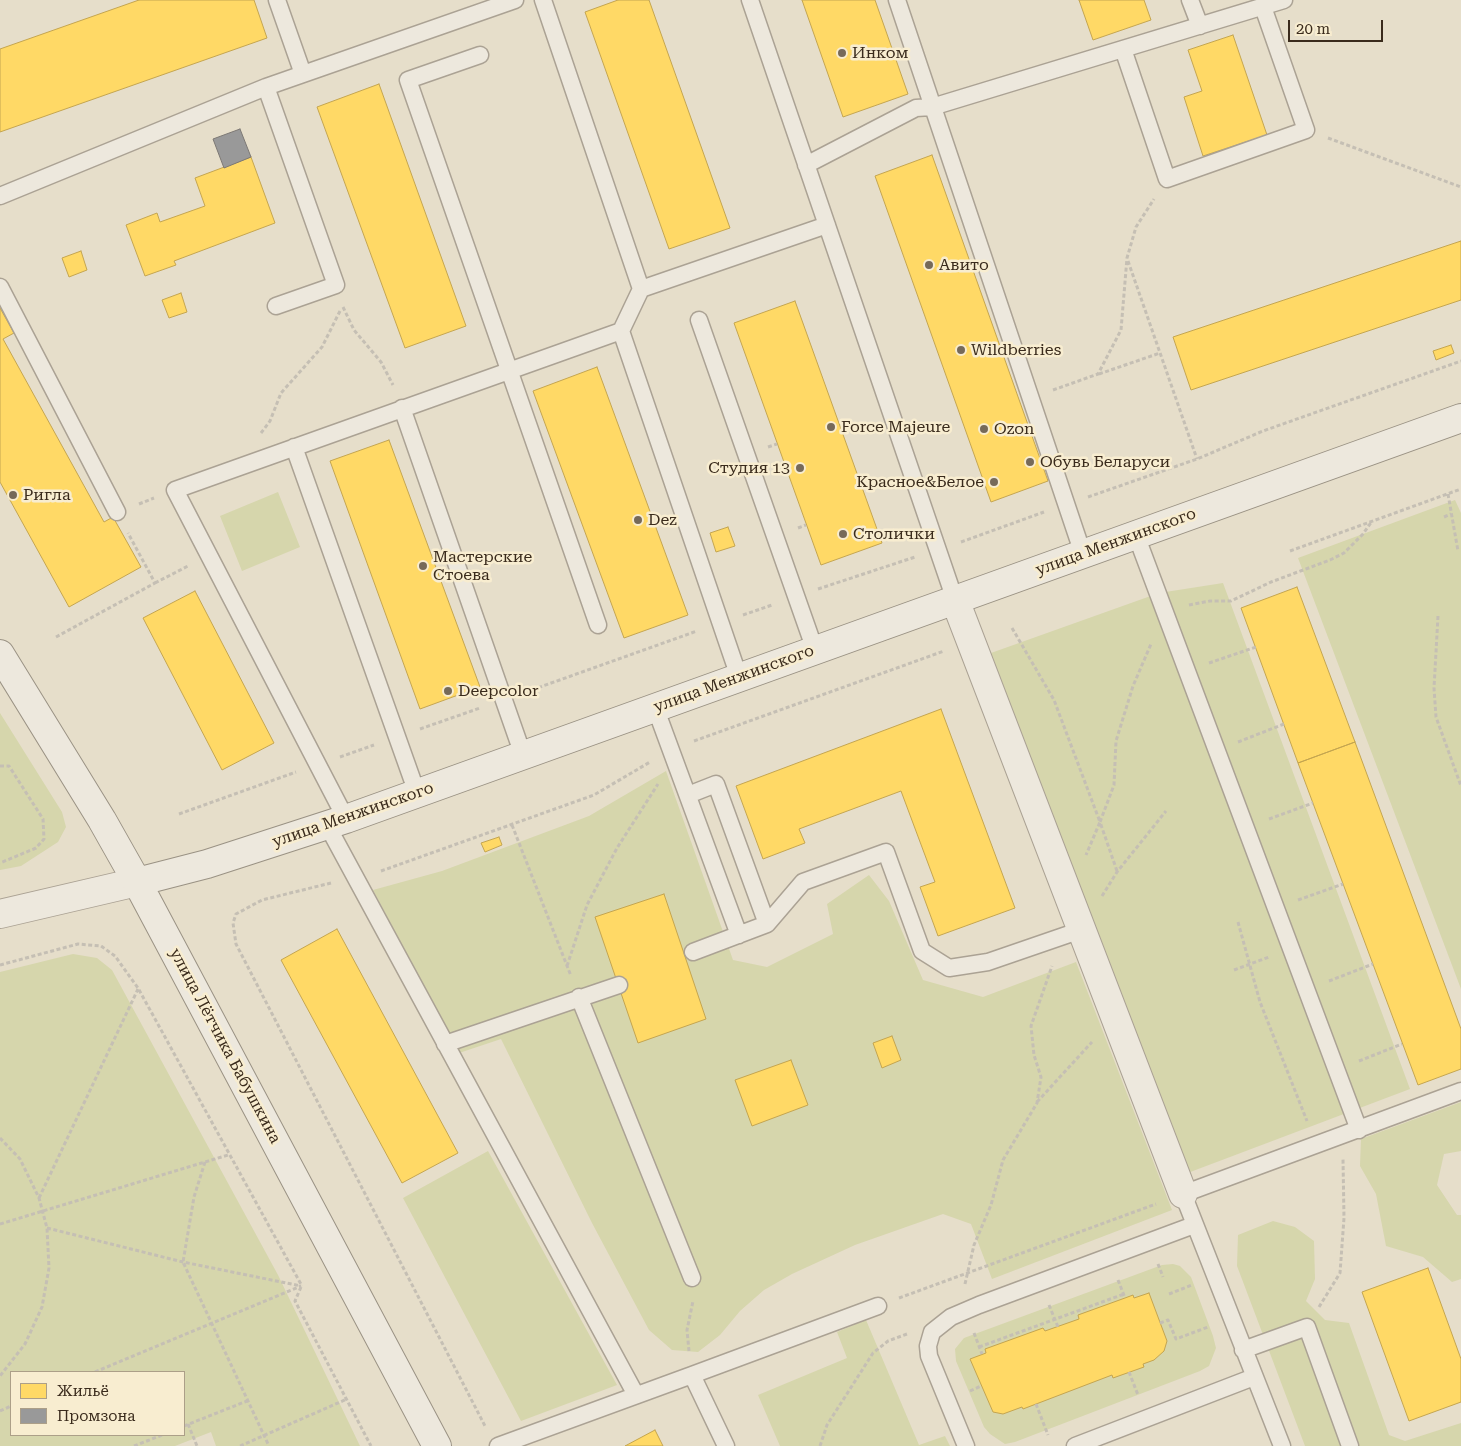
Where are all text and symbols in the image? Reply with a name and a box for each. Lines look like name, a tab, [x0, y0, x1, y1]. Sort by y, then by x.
scale bar	[1291, 10, 1386, 42]
text: 20 m	[1296, 20, 1330, 38]
place label: Инком	[852, 43, 909, 63]
marker: Инком	[836, 47, 848, 59]
place label: Авито	[939, 255, 989, 275]
marker: Авито	[923, 259, 935, 271]
place label: Wildberries	[971, 340, 1061, 360]
marker: Wildberries	[955, 344, 967, 356]
place label: Force Majeure	[841, 417, 950, 437]
place label: Ozon	[994, 419, 1034, 439]
marker: Force Majeure	[825, 421, 837, 433]
marker: Ozon	[978, 423, 990, 435]
place label: Обувь Беларуси	[1040, 452, 1170, 472]
marker: Обувь Беларуси	[1024, 456, 1036, 468]
place label: Студия 13	[708, 458, 790, 478]
marker: Студия 13	[794, 462, 806, 474]
place label: Красное&Белое	[856, 472, 984, 492]
marker: Красное&Белое	[988, 476, 1000, 488]
place label: Ригла	[23, 485, 71, 505]
marker: Ригла	[7, 489, 19, 501]
street label: улица Менжинского	[1033, 504, 1199, 580]
place label: Dez	[648, 510, 677, 530]
marker: Dez	[632, 514, 644, 526]
place label: Столички	[853, 524, 935, 544]
marker: Столички	[837, 528, 849, 540]
place label: Мастерские Стоева	[433, 547, 532, 585]
marker: Мастерские Стоева	[417, 560, 429, 572]
street label: улица Менжинского	[651, 641, 817, 717]
place label: Deepcolor	[458, 681, 539, 701]
marker: Deepcolor	[442, 685, 454, 697]
street label: улица Менжинского	[270, 778, 436, 852]
street label: улица Лётчика Бабушкина	[165, 945, 285, 1147]
legend	[10, 1371, 185, 1436]
text: Жильё	[57, 1382, 109, 1400]
text: Промзона	[57, 1407, 135, 1425]

